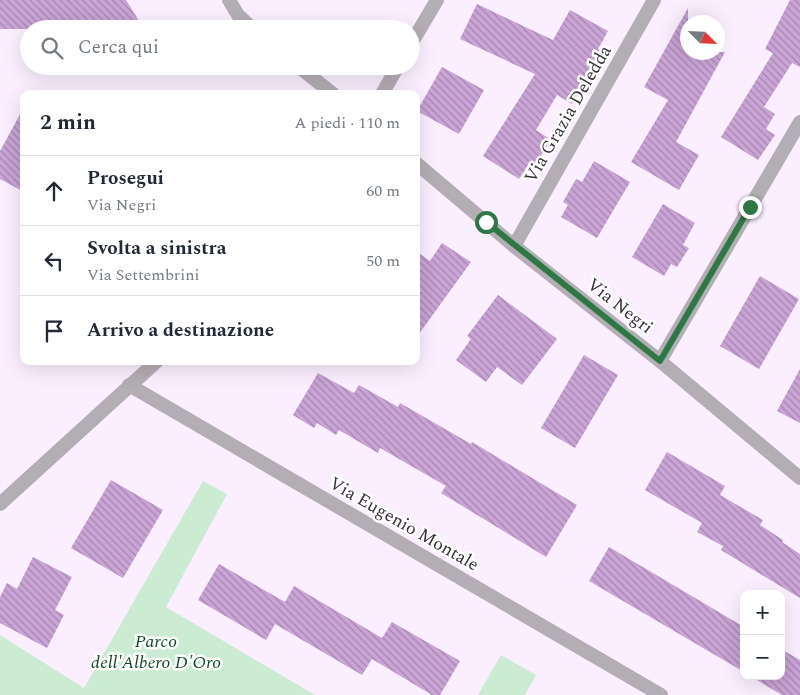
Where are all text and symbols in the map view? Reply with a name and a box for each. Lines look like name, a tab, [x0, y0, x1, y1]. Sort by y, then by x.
north arrow	[680, 15, 725, 60]
search box	[20, 20, 420, 75]
text: Cerca qui	[78, 33, 159, 62]
icon: search	[38, 34, 66, 62]
street label: Via Grazia Deledda	[518, 40, 619, 188]
text: 2 min	[40, 107, 96, 139]
text: A piedi · 110 m	[294, 111, 400, 135]
text: Prosegui	[87, 164, 164, 193]
icon: ahead	[40, 177, 68, 205]
text: 60 m	[366, 179, 400, 203]
text: Via Negri	[87, 193, 156, 217]
route end	[739, 196, 762, 219]
route start	[475, 211, 498, 234]
text: Svolta a sinistra	[87, 234, 227, 263]
icon: left	[40, 247, 68, 275]
text: 50 m	[366, 249, 400, 273]
text: Via Settembrini	[87, 263, 199, 287]
street label: Via Negri	[581, 271, 659, 341]
text: Arrivo a destinazione	[87, 316, 274, 345]
icon: arrive	[40, 317, 68, 345]
street label: Via Eugenio Montale	[324, 470, 484, 578]
map controls	[740, 590, 785, 680]
button: +	[740, 590, 785, 635]
park label: Parco dell'Albero D'Oro	[91, 628, 221, 676]
button: −	[740, 635, 785, 680]

